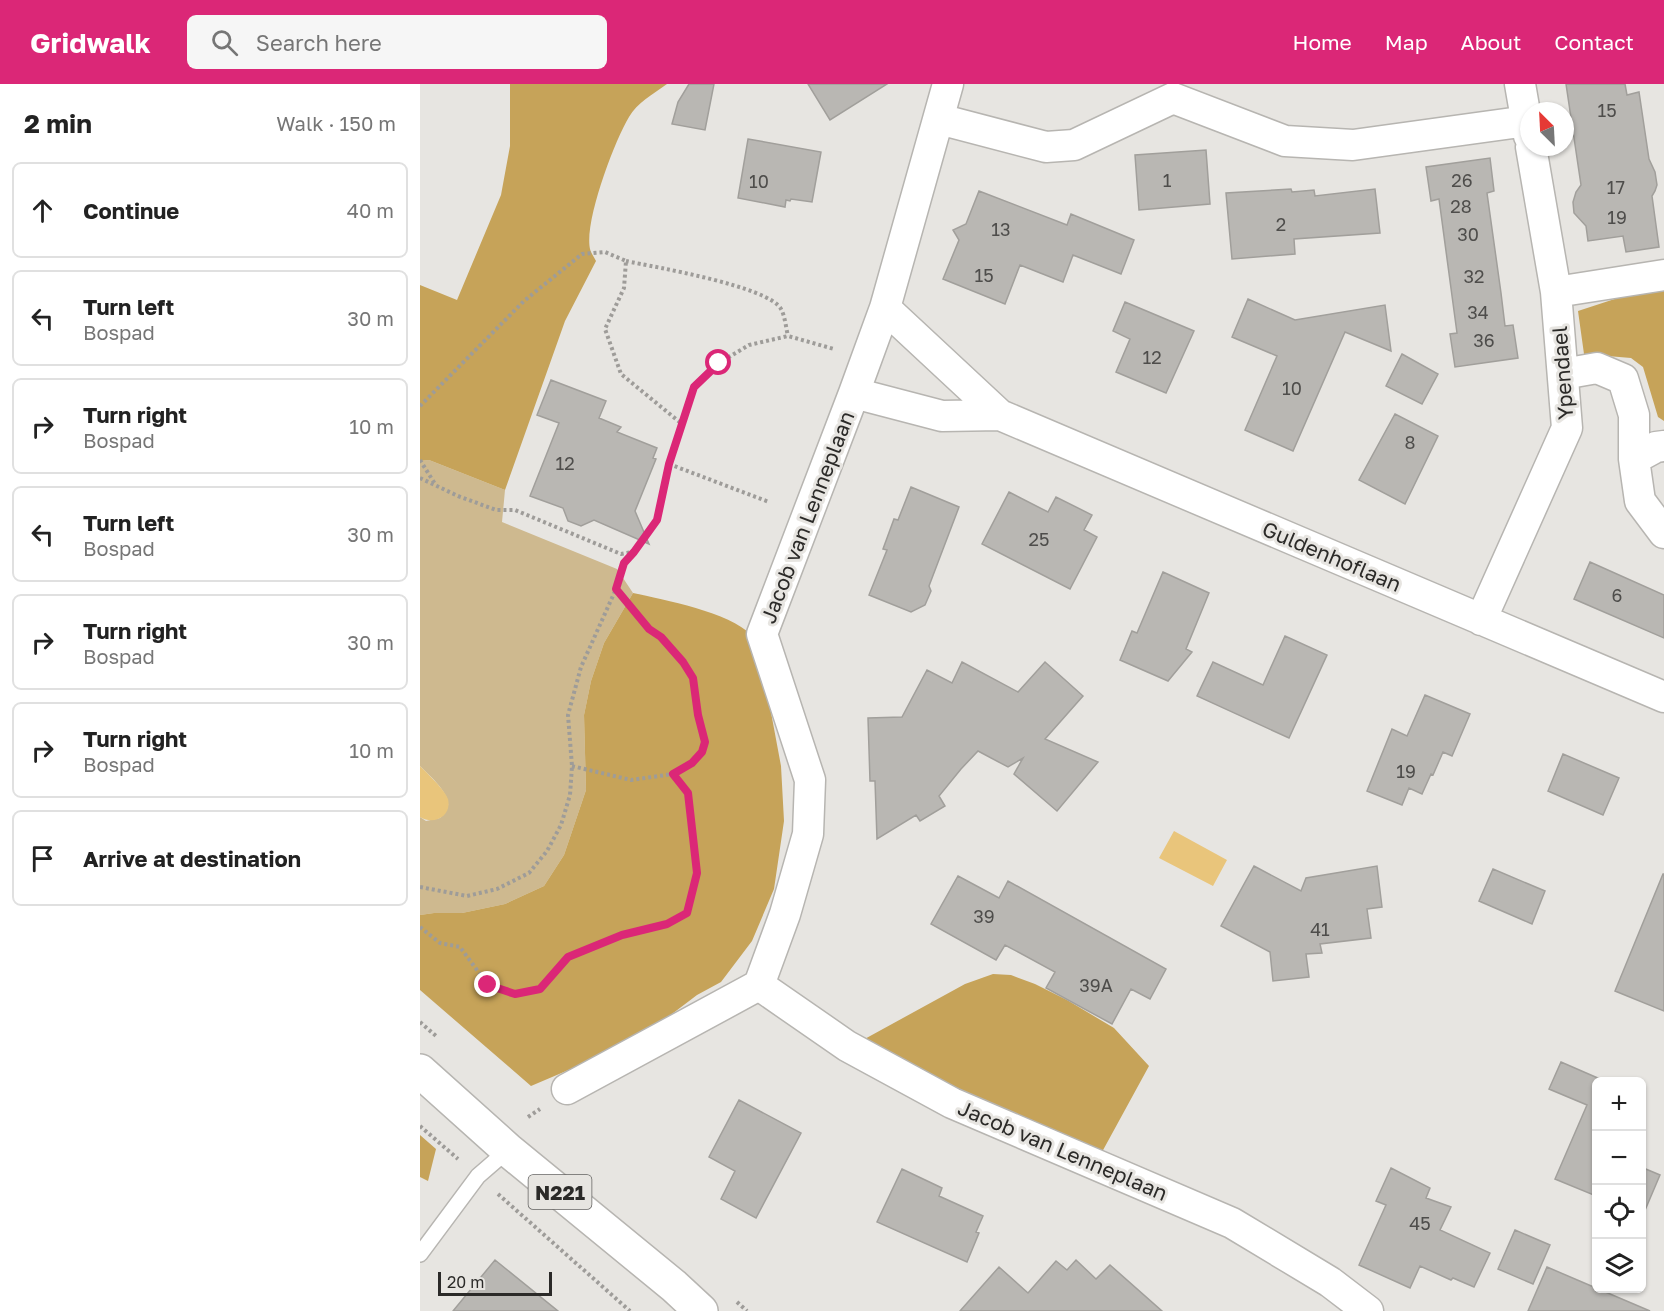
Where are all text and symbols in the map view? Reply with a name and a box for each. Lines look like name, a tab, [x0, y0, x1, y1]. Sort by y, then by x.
search box	[187, 15, 607, 69]
text: Gridwalk	[30, 26, 151, 59]
icon: search	[208, 26, 241, 59]
text: Search here	[256, 29, 382, 56]
text: Home	[1292, 29, 1352, 55]
text: Map	[1385, 29, 1428, 55]
text: About	[1461, 29, 1521, 55]
text: Contact	[1554, 29, 1634, 55]
house number: 15	[1597, 99, 1617, 121]
north arrow	[1520, 102, 1574, 156]
text: 2 min	[24, 108, 92, 139]
text: Walk · 150 m	[276, 111, 396, 135]
house number: 1	[1163, 169, 1172, 191]
house number: 26	[1451, 169, 1473, 191]
house number: 10	[749, 170, 769, 192]
house number: 17	[1607, 176, 1625, 198]
icon: ahead	[26, 194, 59, 227]
house number: 28	[1450, 195, 1472, 217]
text: Continue	[83, 197, 179, 224]
text: 40 m	[347, 198, 394, 222]
house number: 19	[1607, 206, 1627, 228]
house number: 2	[1276, 213, 1286, 235]
house number: 13	[991, 218, 1011, 240]
house number: 30	[1457, 223, 1479, 245]
house number: 15	[974, 264, 994, 286]
house number: 32	[1464, 265, 1484, 287]
text: Turn left	[83, 293, 174, 320]
house number: 34	[1467, 301, 1489, 323]
icon: left	[26, 302, 59, 335]
text: 30 m	[347, 306, 394, 330]
text: Bospad	[83, 320, 155, 344]
street label: Ypendael	[1546, 325, 1578, 421]
house number: 36	[1473, 329, 1495, 351]
house number: 12	[1142, 346, 1162, 368]
route start	[705, 349, 731, 375]
house number: 10	[1282, 377, 1302, 399]
text: Turn right	[83, 401, 187, 428]
street label: Jacob van Lenneplaan	[755, 407, 859, 627]
icon: right	[26, 410, 59, 443]
text: 10 m	[349, 414, 394, 438]
text: Bospad	[83, 428, 155, 452]
house number: 8	[1405, 431, 1415, 453]
house number: 12	[555, 452, 575, 474]
text: Turn left	[83, 509, 174, 536]
street label: Guldenhoflaan	[1259, 515, 1405, 597]
icon: left	[26, 518, 59, 551]
text: 30 m	[347, 522, 394, 546]
house number: 25	[1029, 528, 1049, 550]
text: Bospad	[83, 536, 155, 560]
house number: 6	[1612, 584, 1622, 606]
text: Turn right	[83, 617, 187, 644]
icon: right	[26, 626, 59, 659]
text: 30 m	[347, 630, 394, 654]
text: Bospad	[83, 644, 155, 668]
text: Turn right	[83, 725, 187, 752]
icon: right	[26, 734, 59, 767]
text: 10 m	[349, 738, 394, 762]
text: Bospad	[83, 752, 155, 776]
house number: 19	[1396, 760, 1416, 782]
icon: arrive	[26, 842, 59, 875]
text: Arrive at destination	[83, 845, 301, 872]
house number: 39	[973, 905, 995, 927]
house number: 41	[1310, 918, 1330, 940]
route end	[474, 971, 500, 997]
house number: 39A	[1079, 974, 1113, 996]
map controls	[1592, 1077, 1646, 1293]
button: +	[1592, 1077, 1646, 1131]
street label: Jacob van Lenneplaan	[954, 1094, 1172, 1206]
button: −	[1592, 1131, 1646, 1185]
road number: N221	[528, 1175, 592, 1209]
button: locate	[1592, 1185, 1646, 1239]
house number: 45	[1409, 1212, 1431, 1234]
button: layers	[1592, 1239, 1646, 1293]
scale bar	[438, 1269, 552, 1296]
text: 20 m	[447, 1272, 484, 1292]

